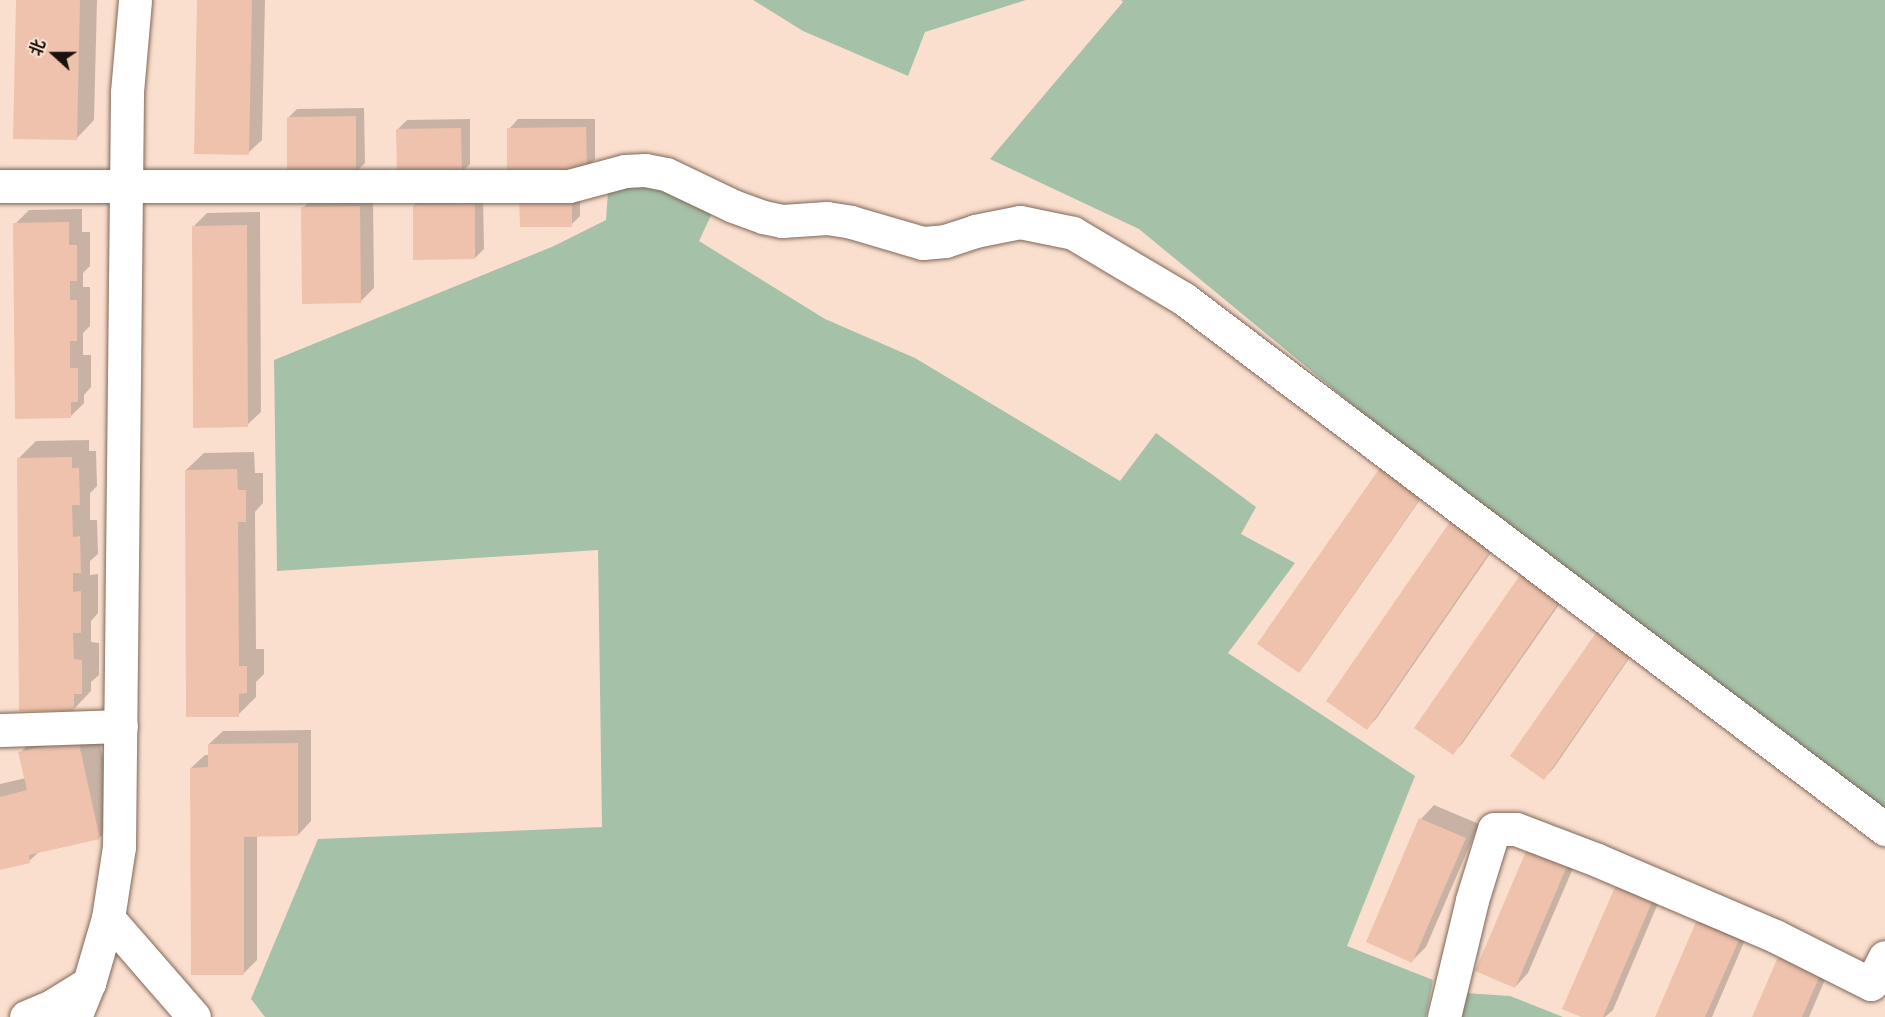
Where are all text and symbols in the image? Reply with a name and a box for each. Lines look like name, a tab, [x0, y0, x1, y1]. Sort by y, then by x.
north arrow	[24, 24, 84, 84]
text: 北	[25, 36, 49, 59]

